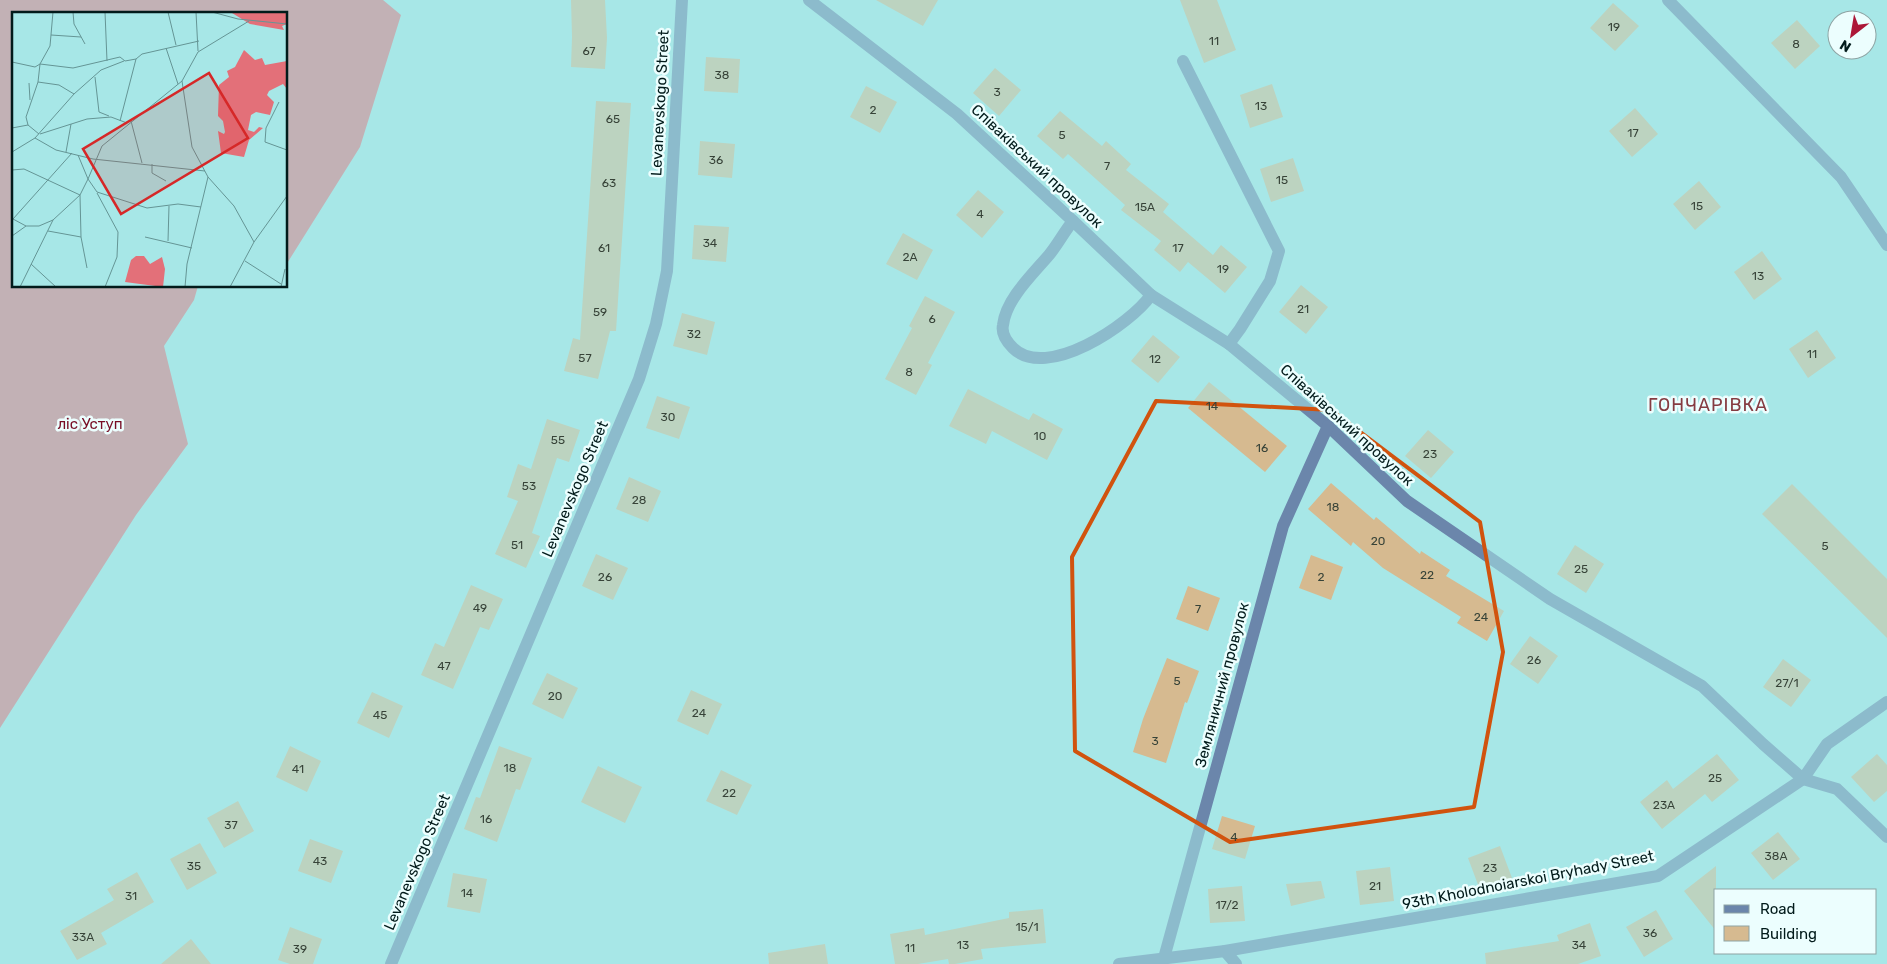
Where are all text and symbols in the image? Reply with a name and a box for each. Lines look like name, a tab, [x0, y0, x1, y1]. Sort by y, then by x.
north arrow	[1827, 10, 1877, 60]
inset map	[12, 12, 288, 288]
house number: 19	[1608, 20, 1620, 34]
street label: Levanevskogo Street	[647, 29, 673, 176]
house number: 11	[1209, 34, 1219, 48]
text: N	[1837, 36, 1854, 56]
house number: 8	[1792, 37, 1800, 51]
house number: 67	[582, 44, 596, 58]
house number: 38	[715, 68, 729, 82]
house number: 3	[993, 85, 1001, 99]
house number: 13	[1255, 99, 1267, 113]
street label: Співаківський провулок	[968, 100, 1106, 232]
house number: 2	[869, 103, 877, 117]
house number: 65	[606, 112, 620, 126]
house number: 17	[1627, 126, 1639, 140]
house number: 5	[1058, 128, 1066, 142]
house number: 36	[709, 153, 723, 167]
house number: 7	[1104, 159, 1110, 173]
house number: 15	[1276, 173, 1288, 187]
house number: 63	[602, 176, 616, 190]
house number: 15	[1691, 199, 1703, 213]
house number: 15А	[1135, 200, 1155, 214]
house number: 4	[976, 207, 984, 221]
house number: 34	[703, 236, 718, 250]
house number: 61	[598, 241, 610, 255]
house number: 17	[1172, 241, 1184, 255]
house number: 2А	[902, 250, 918, 264]
house number: 19	[1217, 262, 1229, 276]
house number: 13	[1752, 269, 1764, 283]
house number: 21	[1297, 302, 1309, 316]
house number: 59	[593, 305, 607, 319]
house number: 6	[928, 312, 936, 326]
house number: 32	[687, 327, 701, 341]
house number: 11	[1807, 347, 1817, 361]
house number: 57	[578, 351, 592, 365]
house number: 12	[1149, 352, 1161, 366]
street label: Співаківський провулок	[1277, 360, 1417, 490]
house number: 8	[905, 365, 913, 379]
district label: ГОНЧАРІВКА	[1648, 394, 1768, 416]
house number: 14	[1206, 399, 1219, 413]
house number: 30	[661, 410, 675, 424]
park label: ліс Уступ	[57, 415, 123, 433]
street label: Levanevskogo Street	[538, 418, 612, 560]
house number: 10	[1034, 429, 1046, 443]
house number: 55	[551, 433, 565, 447]
house number: 16	[1256, 441, 1268, 455]
house number: 23	[1423, 447, 1437, 461]
house number: 53	[522, 479, 536, 493]
house number: 28	[632, 493, 646, 507]
house number: 18	[1327, 500, 1339, 514]
house number: 20	[1371, 534, 1385, 548]
house number: 51	[511, 538, 523, 552]
house number: 5	[1821, 539, 1829, 553]
house number: 25	[1574, 562, 1588, 576]
house number: 22	[1420, 568, 1434, 582]
house number: 26	[598, 570, 612, 584]
house number: 2	[1317, 570, 1325, 584]
street label: Земляничний провулок	[1191, 600, 1253, 770]
house number: 49	[473, 601, 487, 615]
house number: 7	[1195, 602, 1201, 616]
house number: 24	[1474, 610, 1489, 624]
house number: 26	[1527, 653, 1541, 667]
house number: 47	[437, 659, 451, 673]
house number: 5	[1173, 674, 1181, 688]
house number: 27/1	[1775, 676, 1799, 690]
house number: 20	[548, 689, 562, 703]
house number: 24	[692, 706, 707, 720]
house number: 45	[373, 708, 387, 722]
house number: 3	[1151, 734, 1159, 748]
house number: 18	[504, 761, 516, 775]
house number: 41	[292, 762, 304, 776]
house number: 25	[1708, 771, 1722, 785]
house number: 22	[722, 786, 736, 800]
street label: Levanevskogo Street	[380, 791, 454, 933]
house number: 23А	[1653, 798, 1675, 812]
house number: 16	[480, 812, 492, 826]
house number: 37	[224, 818, 238, 832]
house number: 4	[1230, 830, 1238, 844]
street label: 93th Kholodnoiarskoi Bryhady Street	[1401, 847, 1655, 913]
house number: 38А	[1765, 849, 1787, 863]
house number: 43	[313, 854, 327, 868]
house number: 35	[187, 859, 201, 873]
house number: 23	[1483, 861, 1497, 875]
house number: 21	[1369, 879, 1381, 893]
house number: 14	[461, 886, 474, 900]
house number: 31	[125, 889, 137, 903]
legend	[1714, 889, 1877, 954]
house number: 17/2	[1215, 898, 1239, 912]
text: Road	[1760, 900, 1796, 918]
house number: 15/1	[1015, 920, 1039, 934]
text: Building	[1760, 925, 1817, 943]
house number: 36	[1643, 926, 1657, 940]
house number: 33А	[72, 930, 94, 944]
house number: 13	[957, 938, 969, 952]
house number: 34	[1572, 938, 1587, 952]
house number: 11	[905, 941, 915, 955]
house number: 39	[293, 942, 307, 956]

